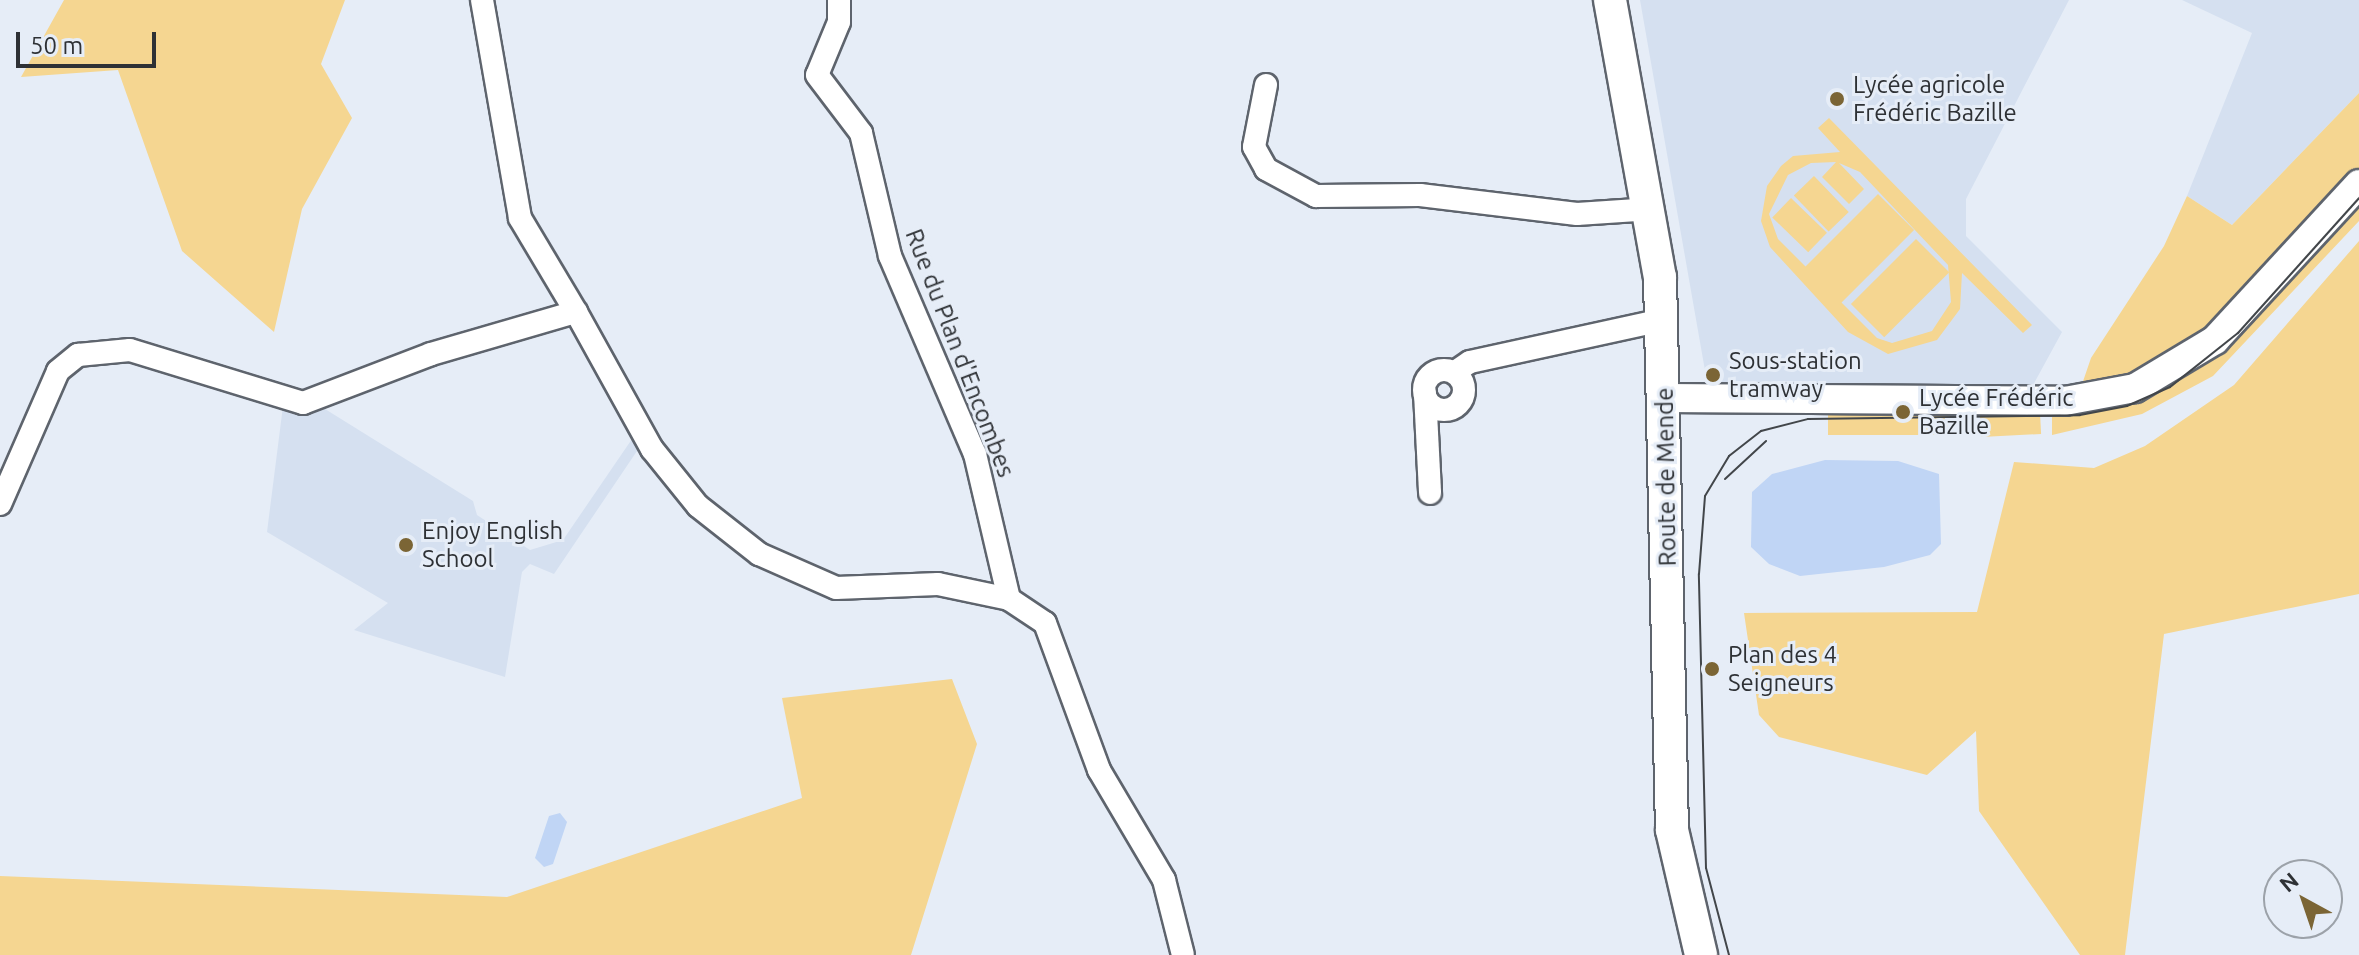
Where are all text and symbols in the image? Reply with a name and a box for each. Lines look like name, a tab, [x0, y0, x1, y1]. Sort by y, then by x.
scale bar	[20, 16, 160, 66]
text: 50 m	[30, 32, 83, 59]
place label: Lycée agricole Frédéric Bazille	[1853, 71, 2017, 127]
marker: Lycée agricole Frédéric Bazille	[1828, 90, 1846, 108]
street label: Rue du Plan d'Encombes	[899, 225, 1021, 481]
place label: Sous-station tramway	[1729, 347, 1862, 403]
marker: Sous-station tramway	[1704, 366, 1722, 384]
place label: Lycée Frédéric Bazille	[1919, 384, 2073, 440]
street label: Route de Mende	[1650, 387, 1682, 567]
marker: Lycée Frédéric Bazille	[1894, 403, 1912, 421]
place label: Enjoy English School	[422, 517, 563, 573]
marker: Enjoy English School	[397, 536, 415, 554]
place label: Plan des 4 Seigneurs	[1728, 641, 1837, 697]
marker: Plan des 4 Seigneurs	[1703, 660, 1721, 678]
north arrow	[2263, 859, 2343, 939]
text: N	[2274, 867, 2303, 897]

